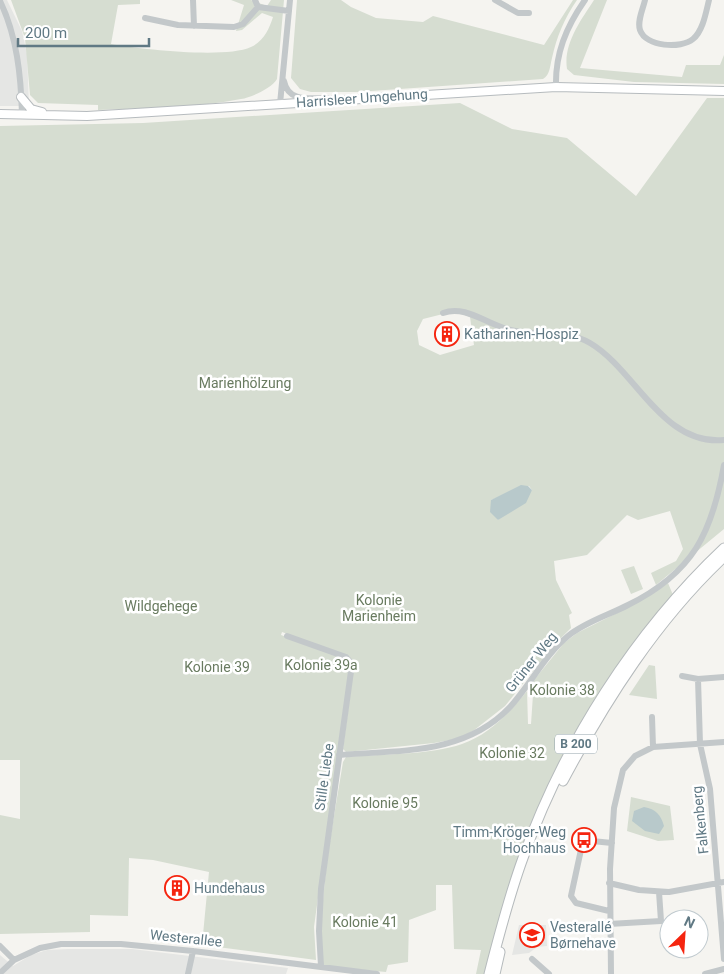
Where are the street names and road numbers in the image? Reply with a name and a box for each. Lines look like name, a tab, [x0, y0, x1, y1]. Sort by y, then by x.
street label: Harrisleer Umgehung	[296, 85, 428, 111]
street label: Grüner Weg	[502, 629, 560, 695]
road number: B 200	[555, 734, 597, 754]
street label: Stille Liebe	[311, 742, 337, 812]
street label: Falkenberg	[688, 785, 712, 855]
street label: Westerallee	[149, 926, 223, 950]

